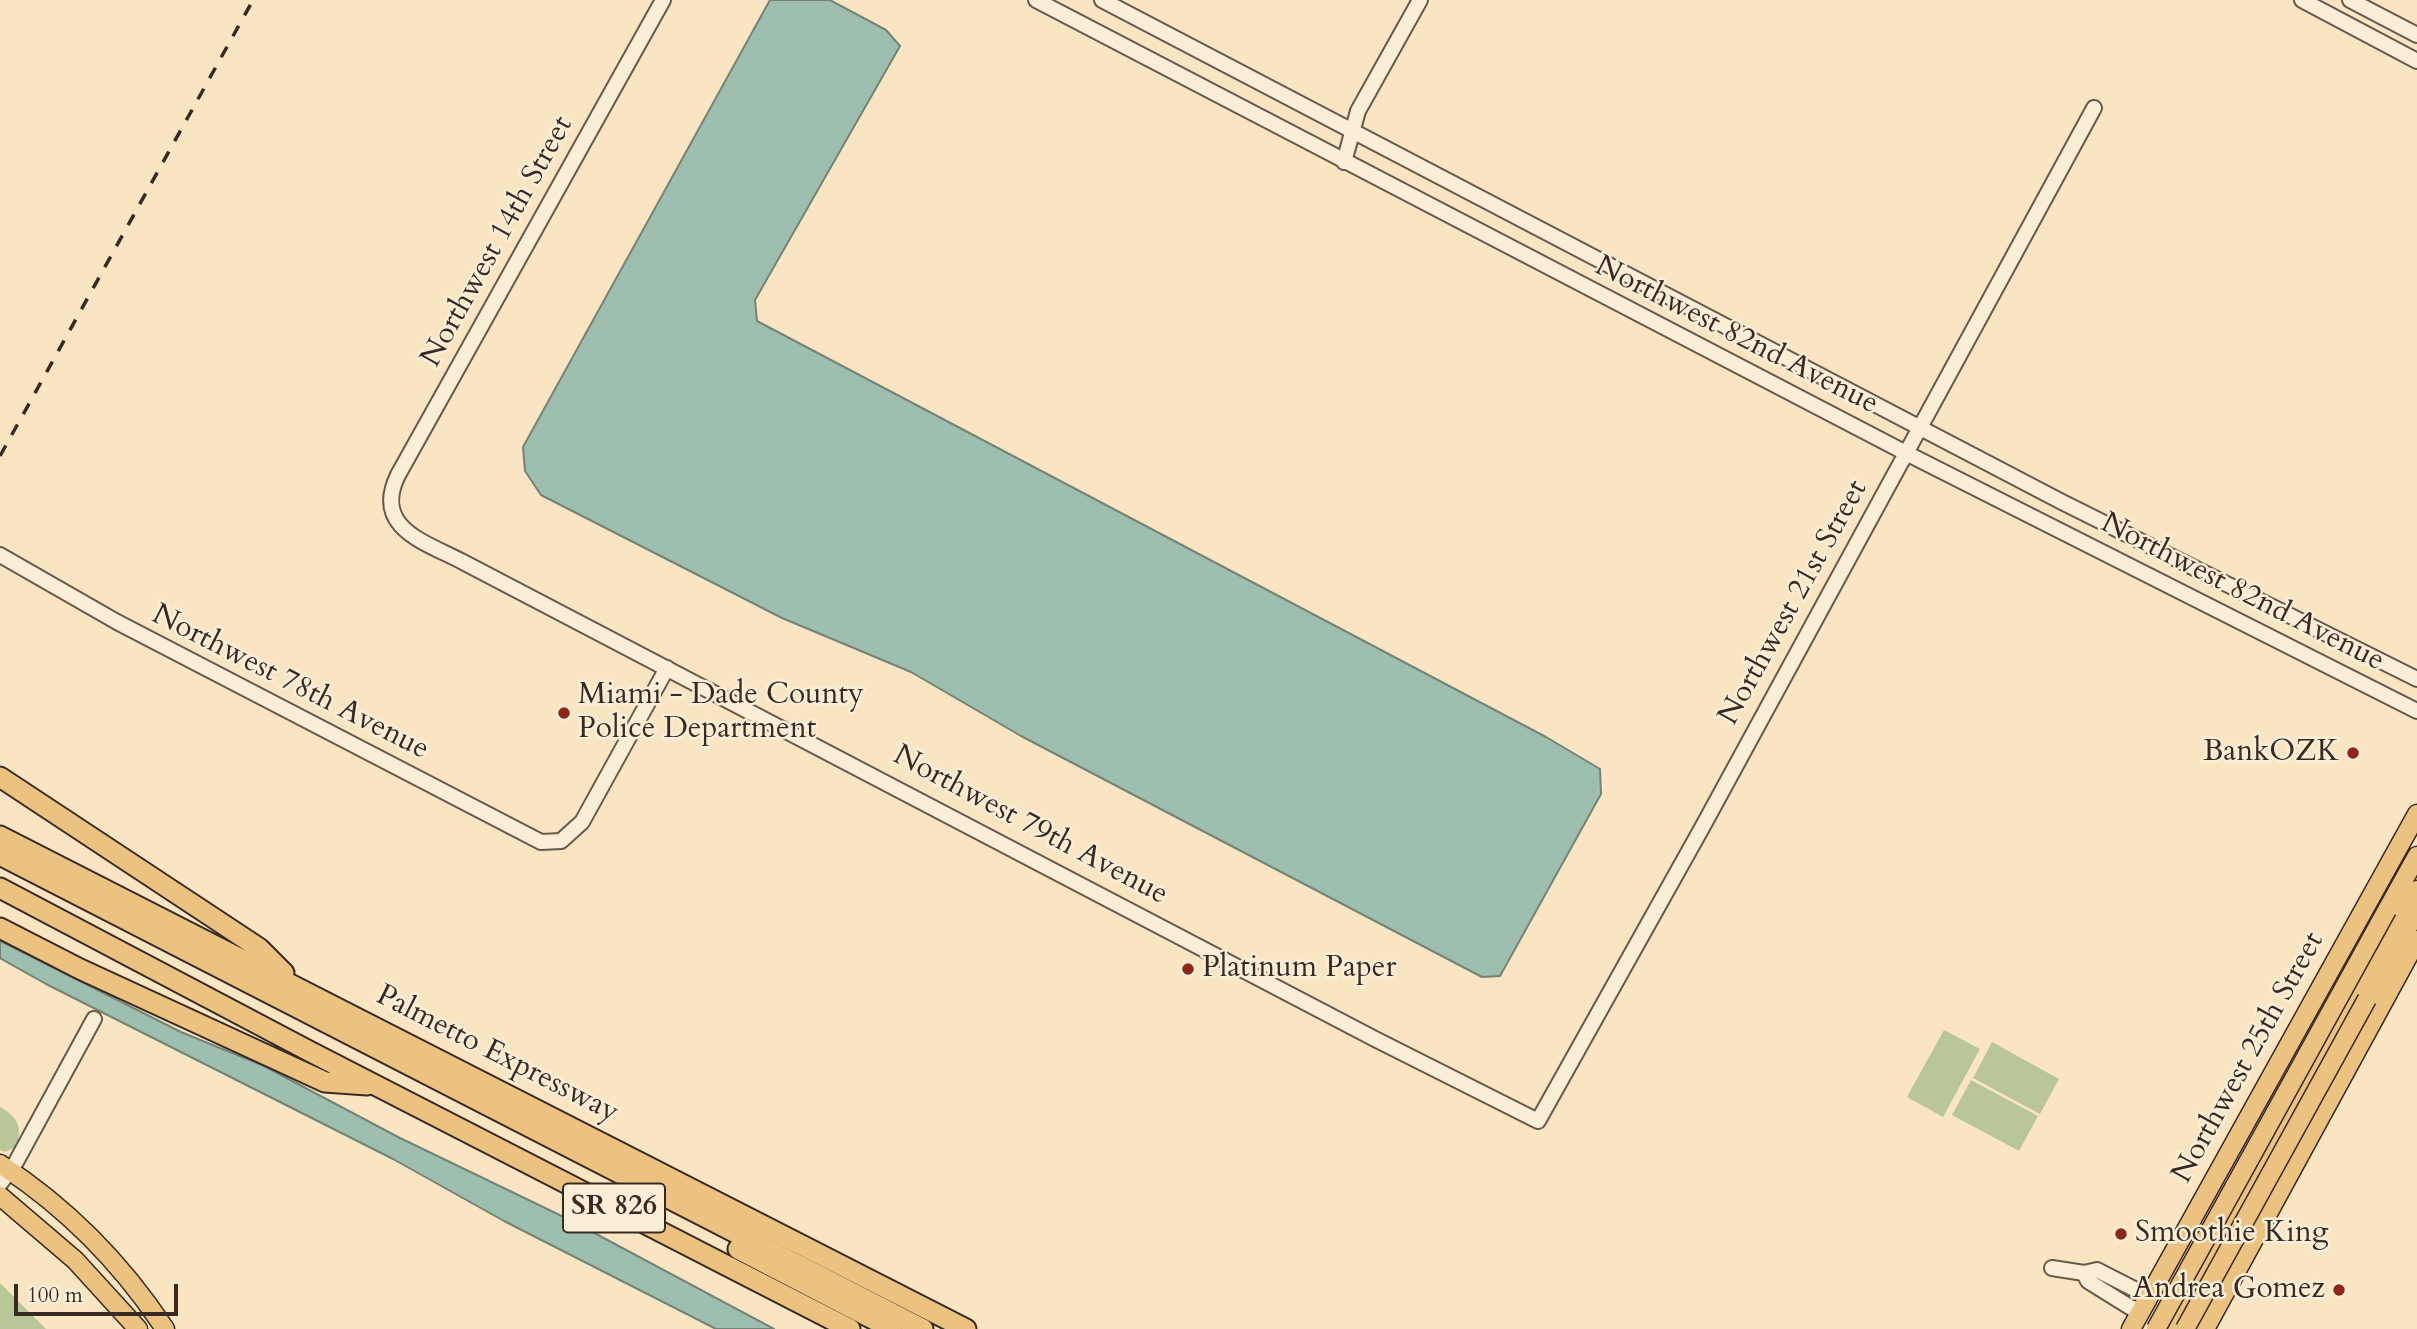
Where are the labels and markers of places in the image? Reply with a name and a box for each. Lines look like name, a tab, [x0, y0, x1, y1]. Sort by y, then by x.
place label: Miami - Dade County Police Department	[578, 678, 864, 748]
marker: Miami - Dade County Police Department	[556, 705, 572, 721]
place label: BankOZK	[2203, 735, 2339, 771]
marker: BankOZK	[2345, 745, 2361, 761]
place label: Platinum Paper	[1202, 951, 1396, 987]
marker: Platinum Paper	[1180, 961, 1196, 977]
place label: Smoothie King	[2135, 1216, 2329, 1252]
marker: Smoothie King	[2113, 1226, 2129, 1242]
place label: Andrea Gomez	[2133, 1272, 2325, 1308]
marker: Andrea Gomez	[2331, 1282, 2347, 1298]

